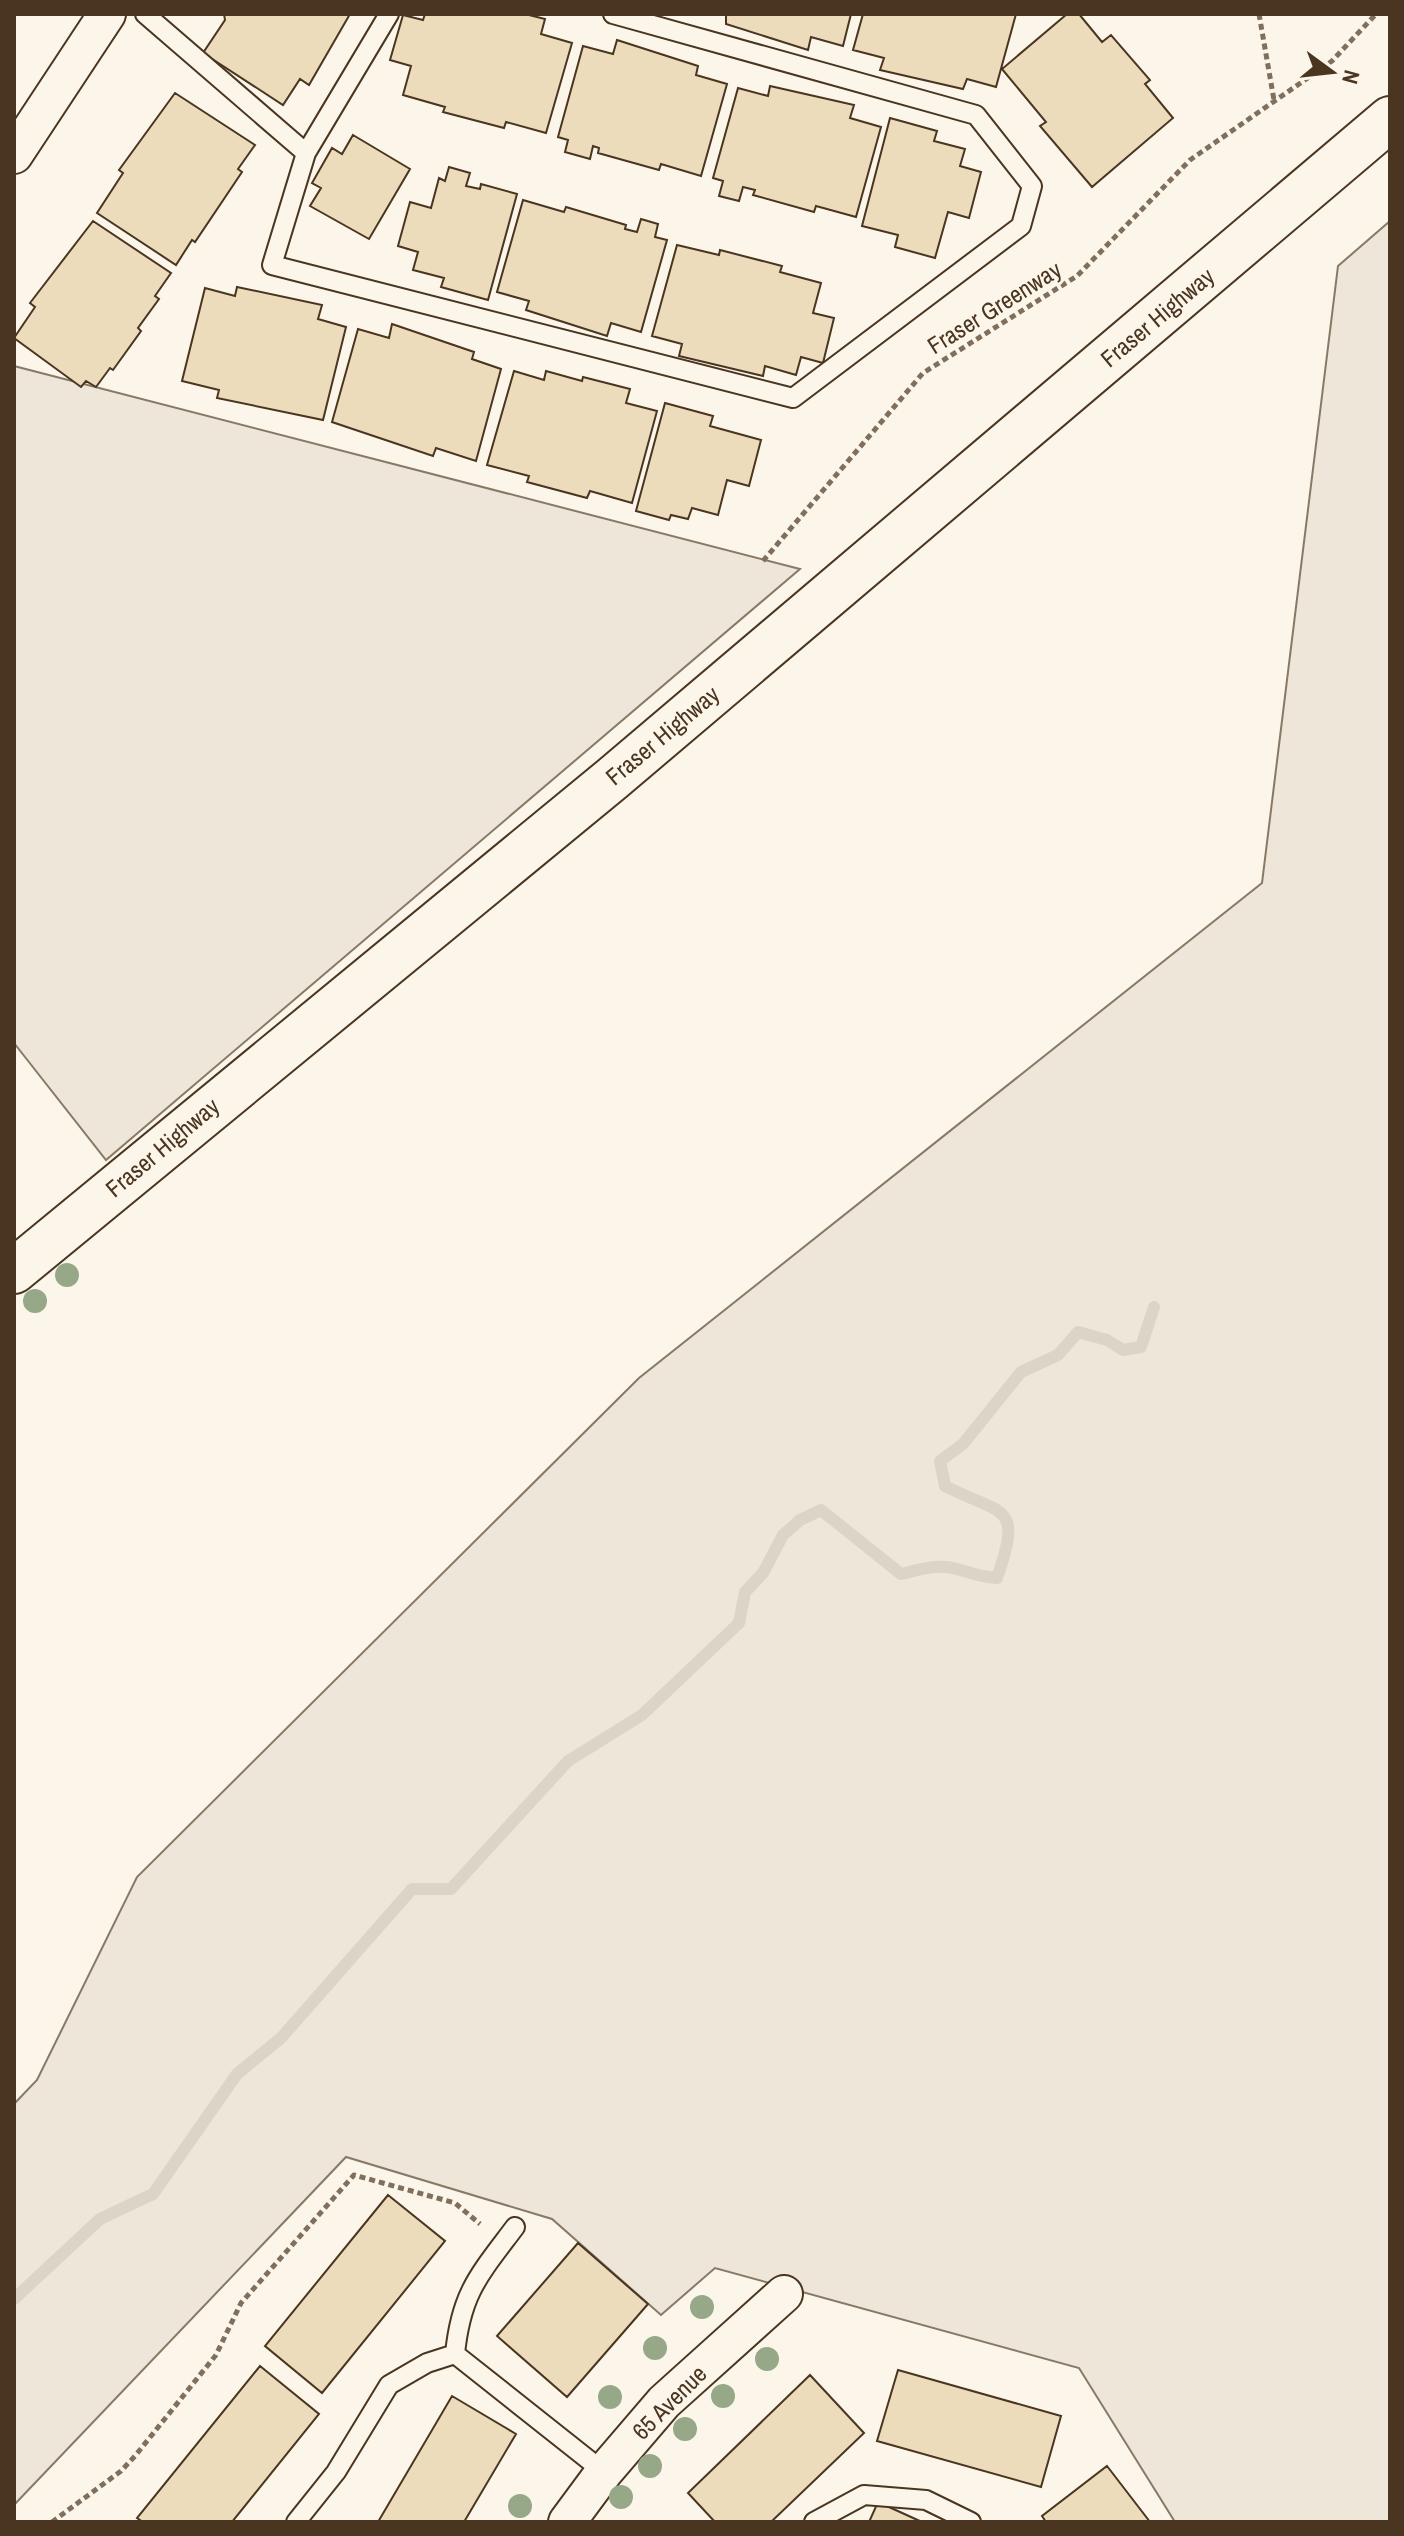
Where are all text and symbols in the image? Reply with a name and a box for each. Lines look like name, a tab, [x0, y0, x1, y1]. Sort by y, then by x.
north arrow	[1292, 32, 1372, 112]
text: N	[1335, 67, 1367, 87]
street label: Fraser Greenway	[921, 253, 1067, 361]
street label: Fraser Highway	[1094, 260, 1221, 374]
street label: Fraser Highway	[599, 678, 726, 792]
street label: Fraser Highway	[99, 1090, 226, 1204]
street label: 65 Avenue	[625, 2358, 713, 2446]

